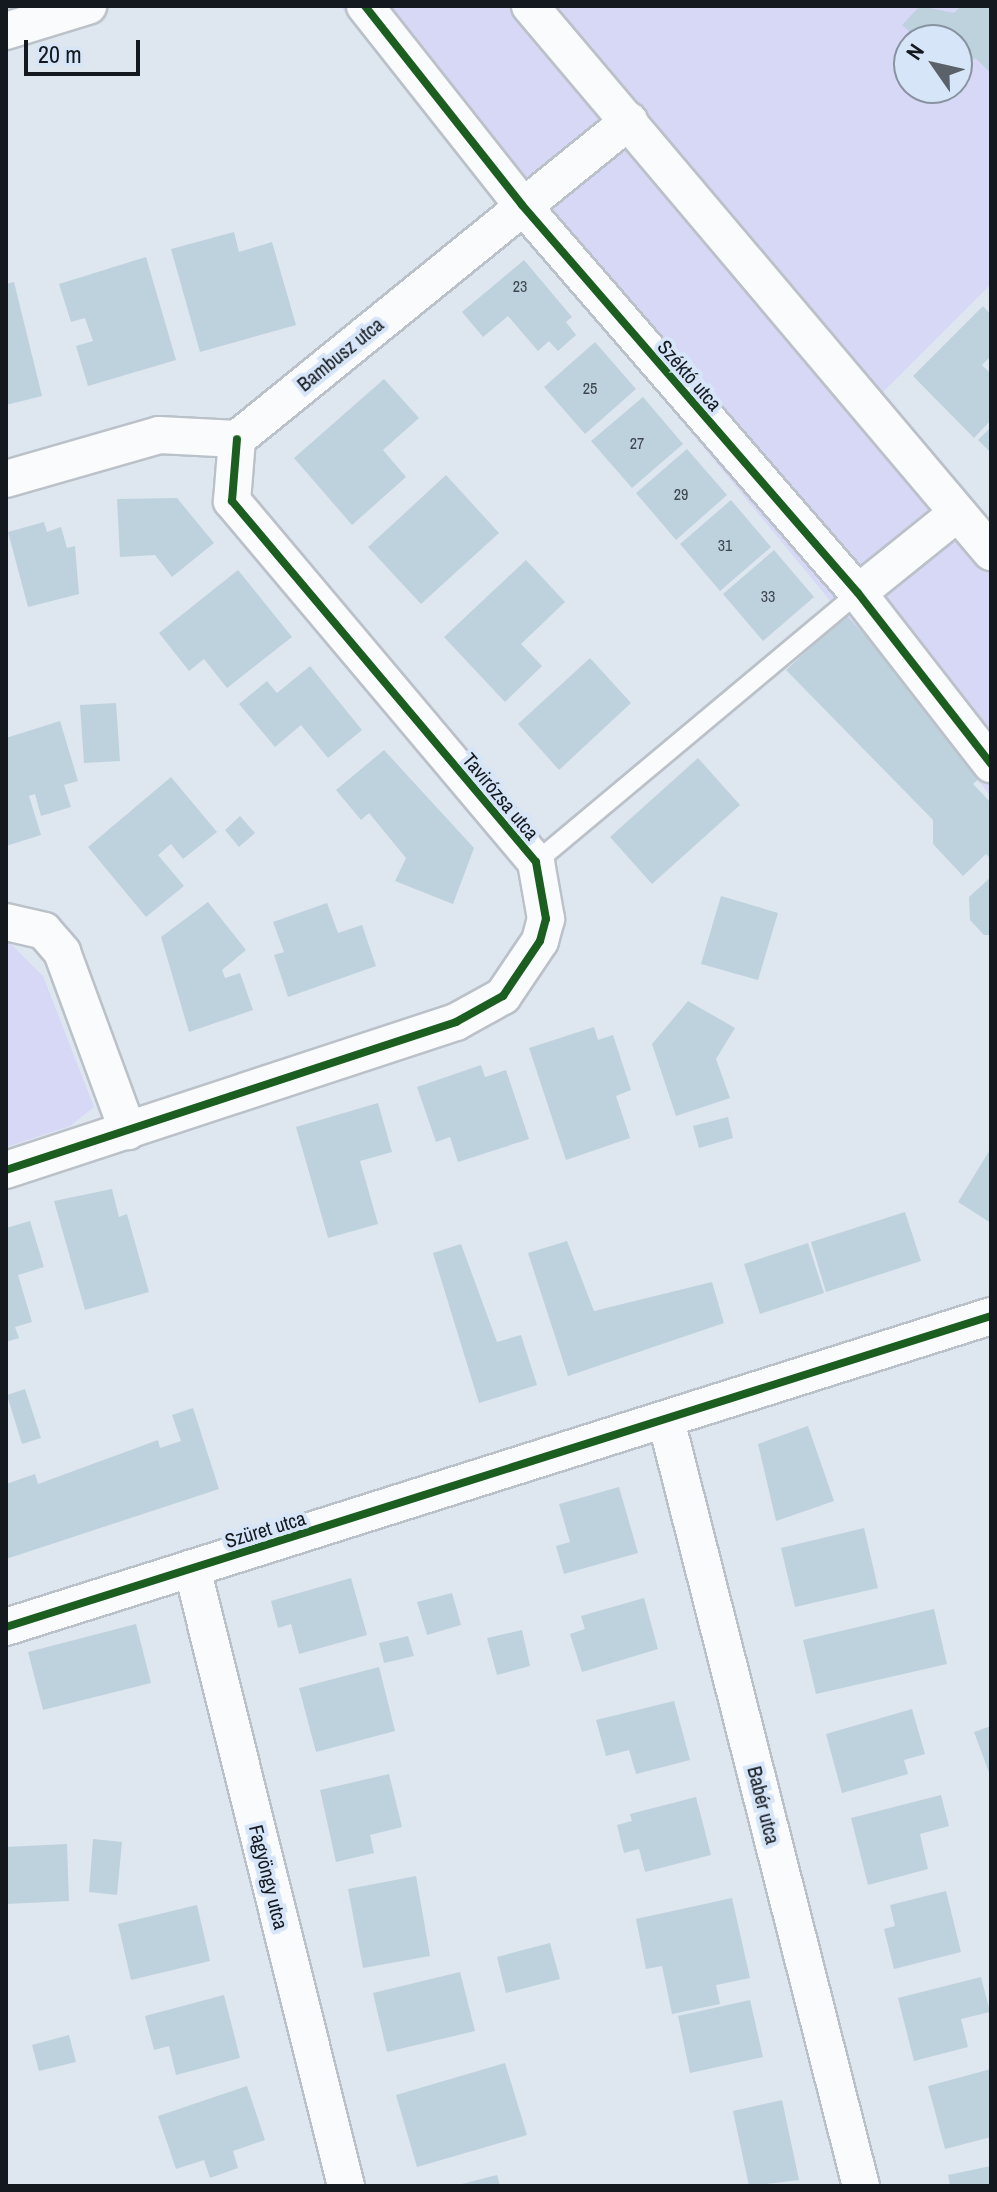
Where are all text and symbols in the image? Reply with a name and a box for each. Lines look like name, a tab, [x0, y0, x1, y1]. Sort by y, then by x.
scale bar	[28, 24, 144, 74]
north arrow	[893, 24, 973, 104]
text: 20 m	[38, 38, 82, 70]
text: N	[899, 38, 931, 65]
house number: 23	[513, 276, 527, 296]
street label: Bambusz utca	[292, 312, 388, 396]
street label: Széktó utca	[653, 335, 727, 415]
house number: 25	[583, 378, 597, 398]
house number: 27	[630, 433, 644, 453]
house number: 29	[674, 484, 688, 504]
house number: 31	[718, 535, 732, 555]
house number: 33	[761, 586, 775, 606]
street label: Tavirózsa utca	[458, 748, 544, 844]
street label: Szüret utca	[222, 1505, 308, 1553]
street label: Babér utca	[743, 1764, 785, 1846]
street label: Fagyöngy utca	[244, 1822, 294, 1932]

